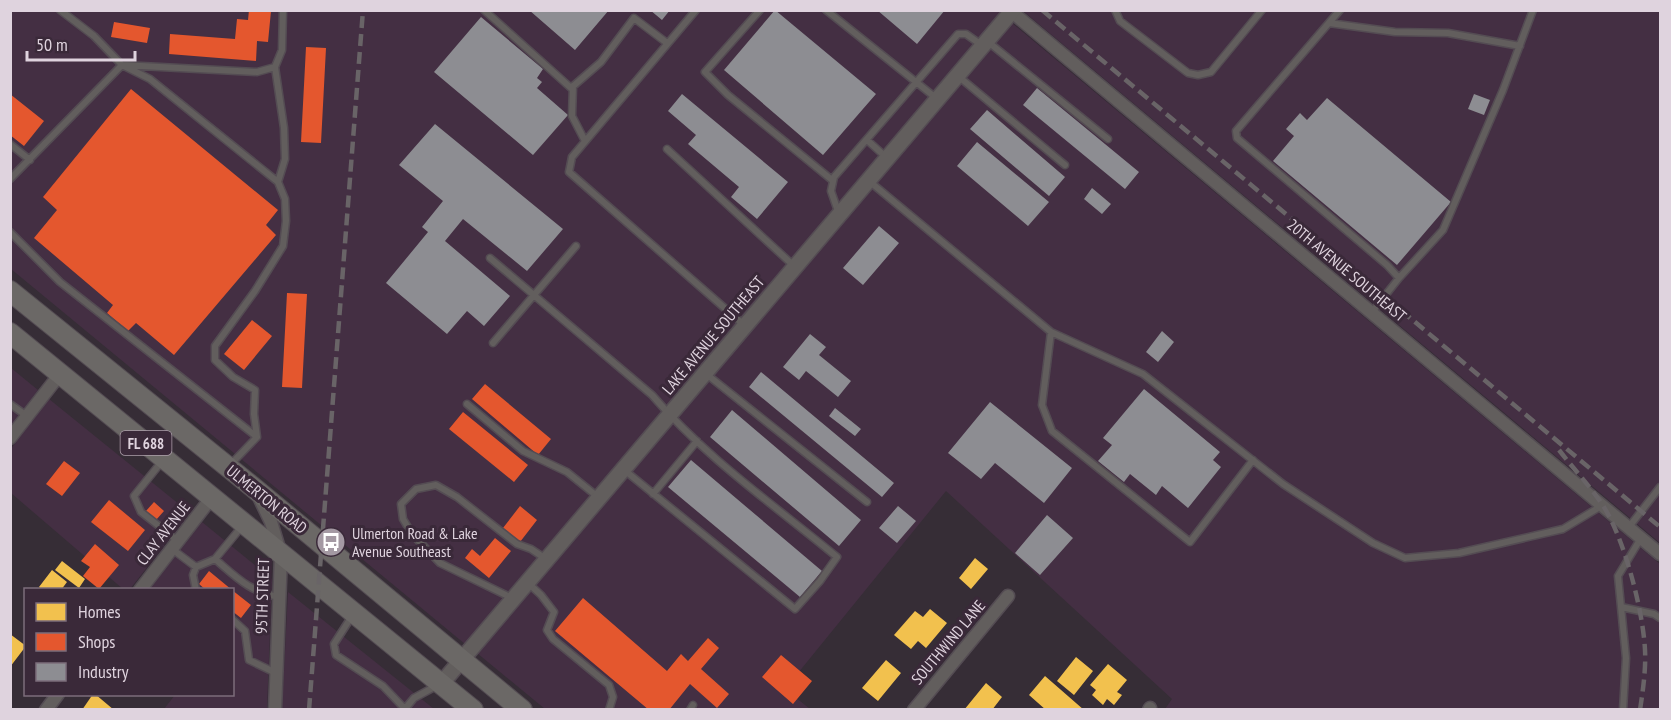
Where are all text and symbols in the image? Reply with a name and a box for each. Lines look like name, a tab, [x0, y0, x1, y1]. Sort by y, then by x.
scale bar	[27, 24, 135, 62]
text: 50 m	[36, 33, 68, 56]
street label: 20TH AVENUE SOUTHEAST	[1283, 214, 1411, 326]
street label: LAKE AVENUE SOUTHEAST	[658, 272, 768, 398]
road number: FL 688	[120, 431, 172, 455]
street label: ULMERTON ROAD	[223, 460, 311, 538]
street label: CLAY AVENUE	[132, 497, 194, 569]
place label: Ulmerton Road & Lake Avenue Southeast	[352, 523, 478, 561]
bus stop icon: Ulmerton Road & Lake Avenue Southeast	[315, 526, 347, 558]
street label: 95TH STREET	[251, 558, 273, 634]
legend	[24, 588, 234, 696]
street label: SOUTHWIND LANE	[907, 596, 989, 688]
text: Homes	[78, 600, 121, 623]
text: Shops	[78, 630, 115, 653]
text: Industry	[78, 660, 129, 683]

